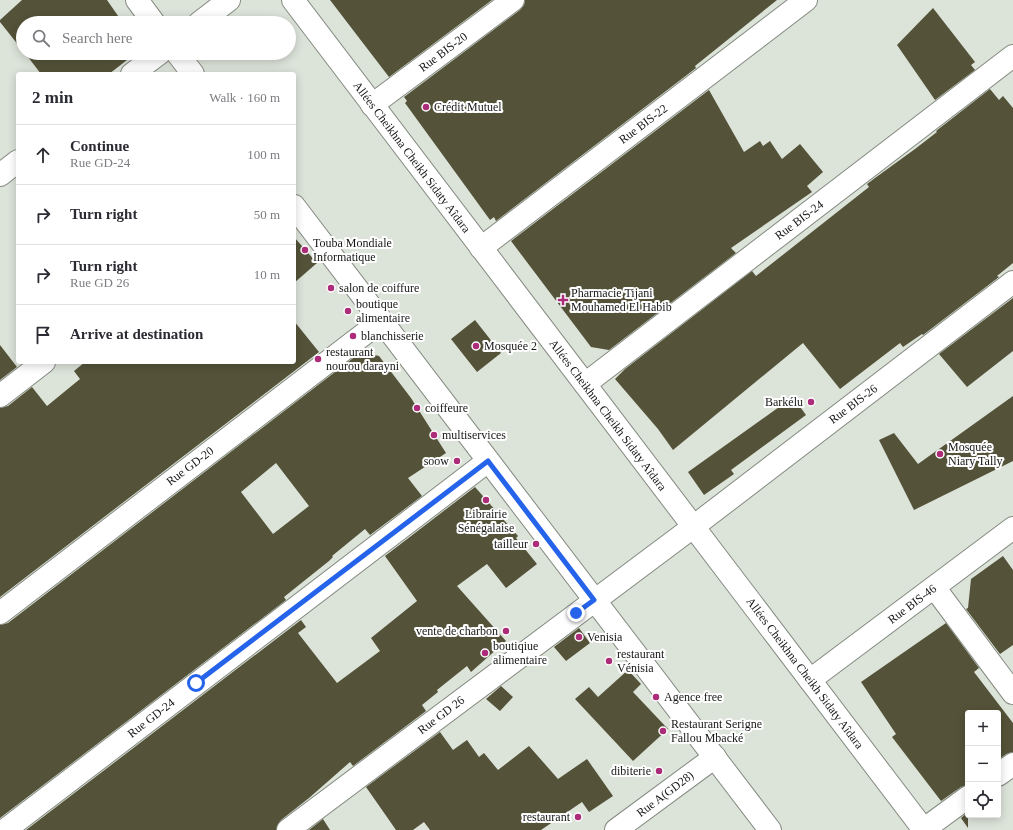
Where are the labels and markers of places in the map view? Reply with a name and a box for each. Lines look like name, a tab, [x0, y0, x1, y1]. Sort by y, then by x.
place label: Crédit Mutuel	[434, 100, 502, 114]
marker: Crédit Mutuel	[421, 102, 431, 112]
place label: Touba Mondiale Informatique	[313, 236, 392, 264]
marker: Touba Mondiale Informatique	[300, 245, 310, 255]
place label: salon de coiffure	[339, 281, 419, 295]
marker: salon de coiffure	[326, 283, 336, 293]
place label: Pharmacie Tijani Mouhamed El Habib	[571, 286, 672, 314]
marker: Pharmacie Tijani Mouhamed El Habib	[558, 295, 568, 305]
place label: boutique alimentaire	[356, 297, 410, 325]
marker: boutique alimentaire	[343, 306, 353, 316]
place label: blanchisserie	[361, 329, 424, 343]
marker: blanchisserie	[348, 331, 358, 341]
place label: Mosquée 2	[484, 339, 537, 353]
marker: Mosquée 2	[471, 341, 481, 351]
place label: restaurant nourou darayni	[326, 345, 400, 373]
marker: restaurant nourou darayni	[313, 354, 323, 364]
place label: Barkélu	[765, 395, 803, 409]
marker: Barkélu	[806, 397, 816, 407]
place label: coiffeure	[425, 401, 468, 415]
marker: coiffeure	[412, 403, 422, 413]
place label: multiservices	[442, 428, 506, 442]
marker: multiservices	[429, 430, 439, 440]
place label: Mosquée Niary Tally	[948, 440, 1003, 468]
marker: Mosquée Niary Tally	[935, 449, 945, 459]
place label: soow	[424, 454, 449, 468]
marker: soow	[452, 456, 462, 466]
marker: Librairie Sénégalaise	[481, 495, 491, 505]
place label: Librairie Sénégalaise	[458, 507, 514, 535]
place label: tailleur	[494, 537, 528, 551]
marker: tailleur	[531, 539, 541, 549]
place label: vente de charbon	[416, 624, 498, 638]
marker: vente de charbon	[501, 626, 511, 636]
place label: Venisia	[587, 630, 623, 644]
marker: Venisia	[574, 632, 584, 642]
place label: boutiqiue alimentaire	[493, 639, 547, 667]
place label: restaurant Vénisia	[617, 647, 665, 675]
marker: boutiqiue alimentaire	[480, 648, 490, 658]
marker: restaurant Vénisia	[604, 656, 614, 666]
place label: Agence free	[664, 690, 722, 704]
marker: Agence free	[651, 692, 661, 702]
place label: Restaurant Serigne Fallou Mbacké	[671, 717, 762, 745]
marker: Restaurant Serigne Fallou Mbacké	[658, 726, 668, 736]
place label: dibiterie	[611, 764, 651, 778]
marker: dibiterie	[654, 766, 664, 776]
place label: restaurant	[523, 810, 571, 824]
marker: restaurant	[573, 812, 583, 822]

